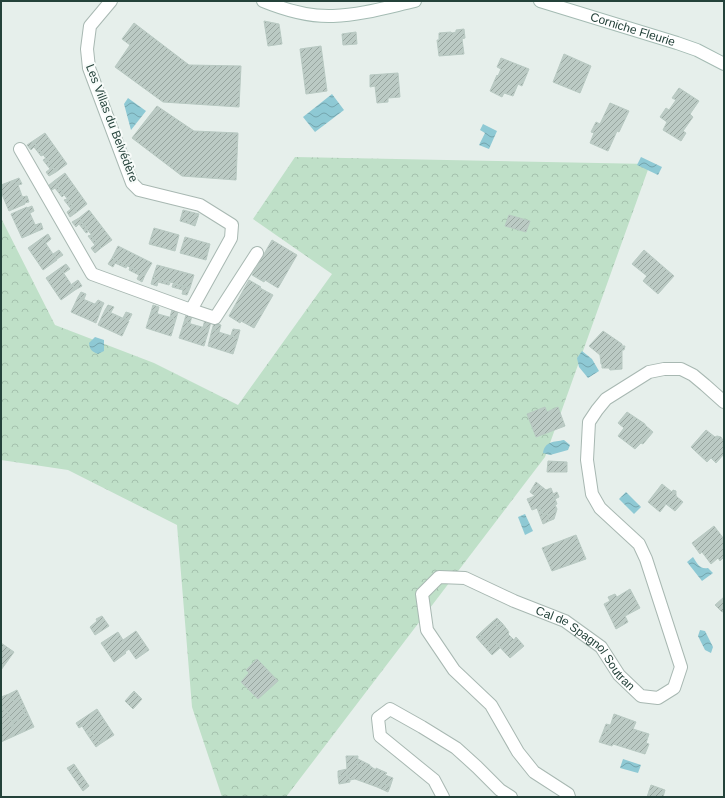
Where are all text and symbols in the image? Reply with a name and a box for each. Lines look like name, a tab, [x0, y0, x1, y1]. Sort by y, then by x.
street label: Corniche Fleurie	[589, 10, 677, 49]
street label: Les Villas du Belvédère	[83, 62, 141, 184]
street label: Cal de Spagnol Soutran	[534, 603, 638, 693]

